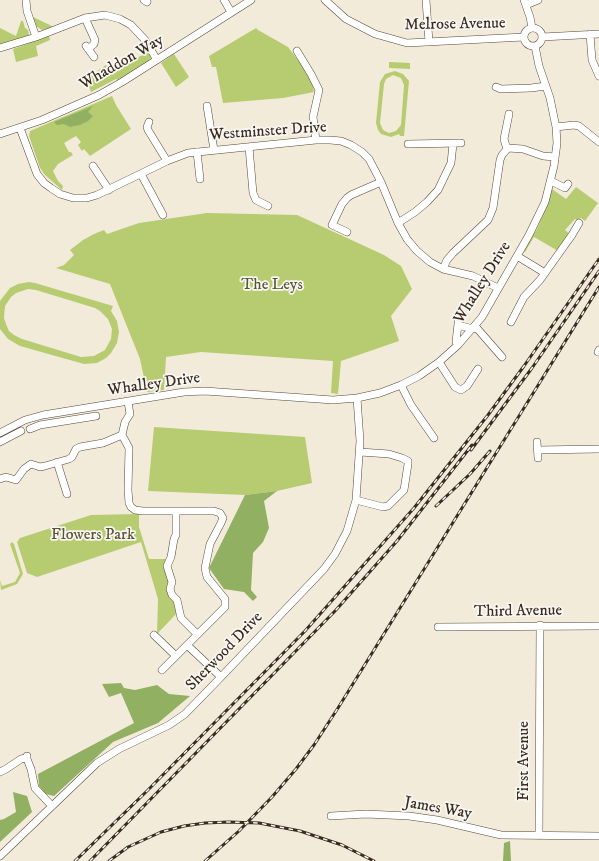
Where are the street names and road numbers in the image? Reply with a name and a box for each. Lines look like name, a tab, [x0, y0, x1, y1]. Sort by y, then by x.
street label: Melrose Avenue	[404, 15, 506, 35]
street label: Whaddon Way	[77, 31, 167, 95]
street label: Westminster Drive	[209, 118, 327, 146]
street label: Whalley Drive	[450, 238, 516, 328]
street label: Whalley Drive	[107, 369, 201, 401]
street label: Third Avenue	[474, 602, 562, 622]
street label: Sherwood Drive	[183, 609, 267, 695]
street label: First Avenue	[515, 721, 535, 801]
street label: James Way	[403, 794, 473, 824]

